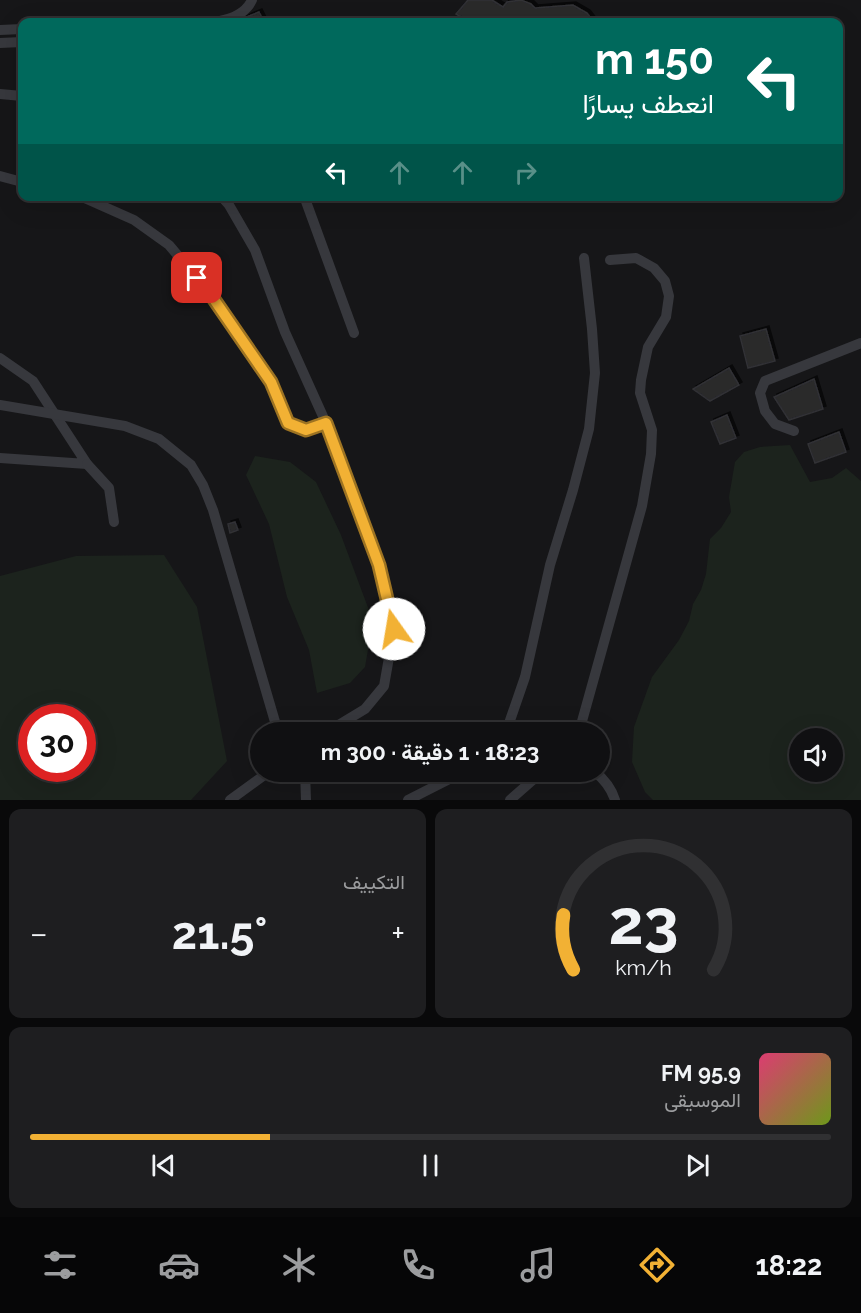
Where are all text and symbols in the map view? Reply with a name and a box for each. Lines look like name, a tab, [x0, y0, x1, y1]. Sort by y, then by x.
text: 150 m	[595, 35, 714, 84]
icon: left	[735, 42, 813, 120]
text: انعطف يسارًا	[582, 88, 714, 119]
icon: left	[320, 156, 353, 189]
icon: ahead	[383, 156, 416, 189]
icon: ahead	[446, 156, 479, 189]
icon: right	[509, 156, 542, 189]
pin	[171, 252, 222, 303]
icon: arrive	[180, 261, 213, 294]
position arrow	[362, 597, 426, 661]
speed limit sign: 30	[18, 704, 96, 782]
map controls	[789, 728, 843, 782]
button: sound	[789, 728, 843, 782]
text: 18:23 · 1 دقيقة · 300 m	[321, 739, 539, 765]
text: التكييف	[343, 870, 405, 894]
text: 23	[608, 885, 679, 959]
text: 21.5°	[172, 907, 267, 960]
text: −	[30, 914, 48, 953]
text: +	[391, 914, 405, 953]
text: km/h	[615, 956, 672, 981]
text: 95.9 FM	[661, 1060, 741, 1086]
text: الموسيقى	[664, 1088, 741, 1112]
icon: previous	[147, 1149, 180, 1182]
icon: pause	[414, 1149, 447, 1182]
icon: next	[681, 1149, 714, 1182]
icon: filters	[39, 1244, 81, 1286]
icon: car	[158, 1244, 200, 1286]
icon: climate	[278, 1244, 320, 1286]
icon: phone	[397, 1244, 439, 1286]
icon: music	[517, 1244, 559, 1286]
icon: directions	[636, 1244, 678, 1286]
text: 18:22	[756, 1250, 822, 1281]

